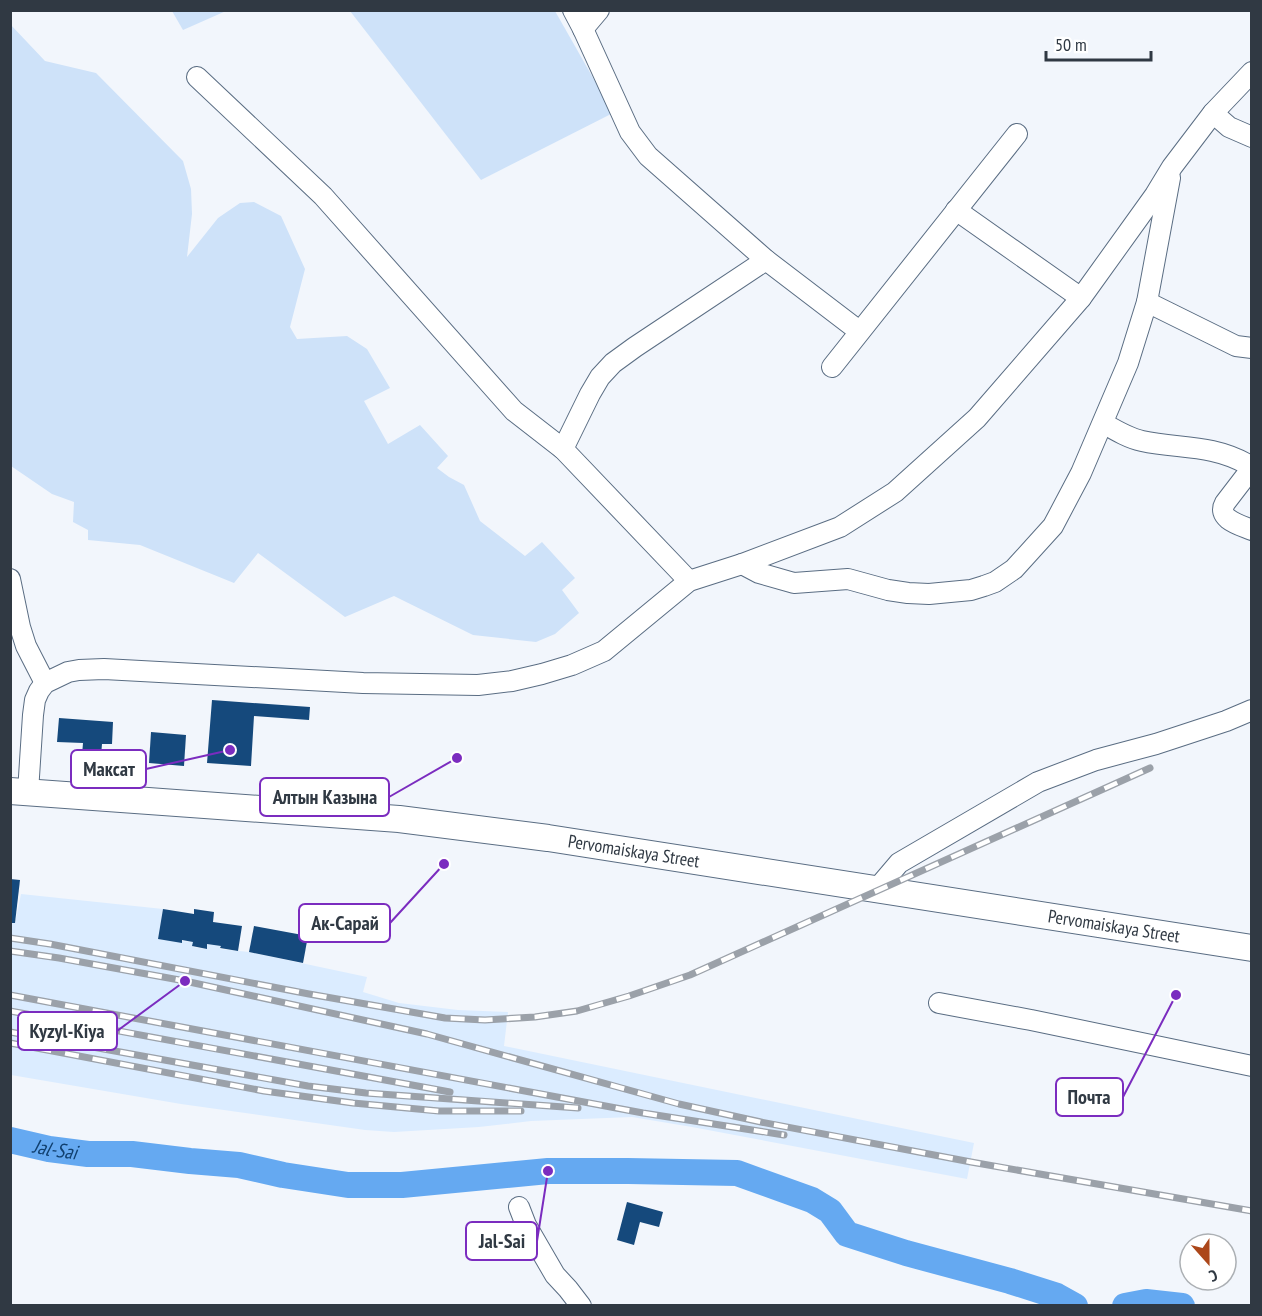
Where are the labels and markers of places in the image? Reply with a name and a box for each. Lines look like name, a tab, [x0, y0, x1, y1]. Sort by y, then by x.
callout: Максат	[71, 750, 146, 788]
callout: Алтын Казына	[260, 778, 389, 816]
callout: Ак-Сарай	[299, 904, 390, 942]
callout: Kyzyl-Kiya	[18, 1012, 117, 1050]
callout: Почта	[1056, 1078, 1123, 1116]
callout: Jal-Sai	[466, 1222, 537, 1260]

